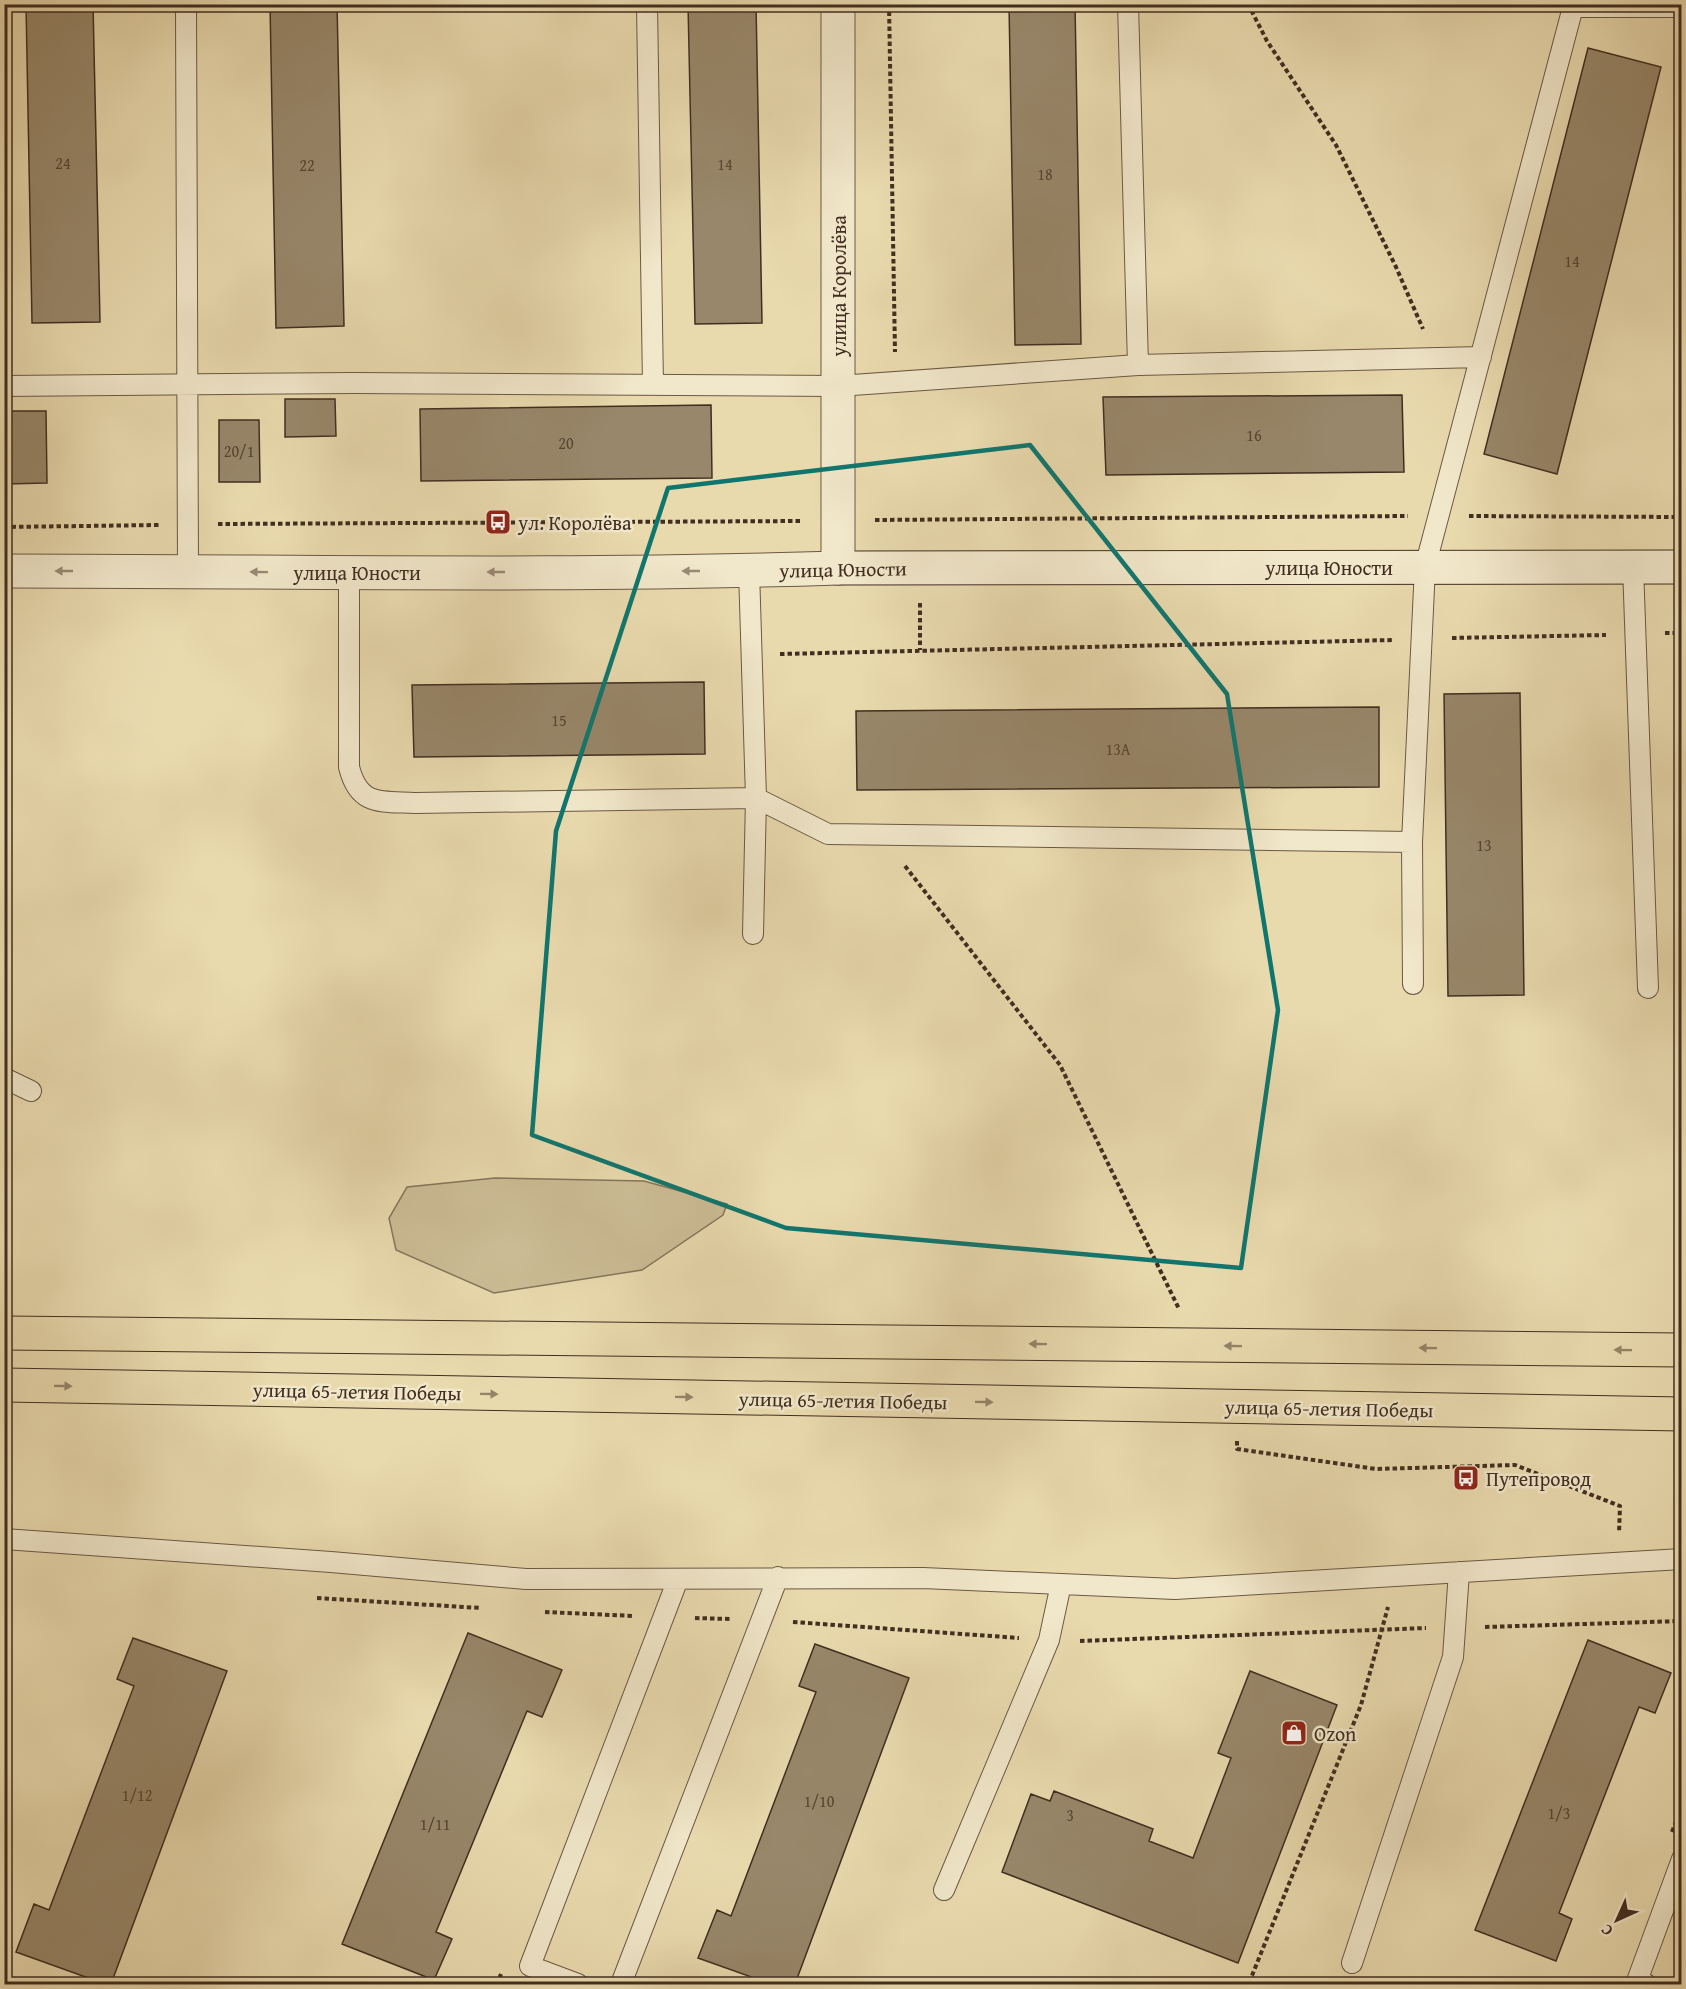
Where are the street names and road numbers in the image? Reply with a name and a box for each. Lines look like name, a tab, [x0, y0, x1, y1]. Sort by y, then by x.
street label: улица Королёва	[824, 215, 853, 358]
street label: улица Юности	[778, 553, 907, 585]
street label: улица Юности	[1264, 553, 1393, 582]
street label: улица Юности	[292, 558, 421, 587]
street label: улица 65-летия Победы	[251, 1375, 462, 1407]
street label: улица 65-летия Победы	[737, 1384, 948, 1416]
street label: улица 65-летия Победы	[1223, 1392, 1434, 1424]

